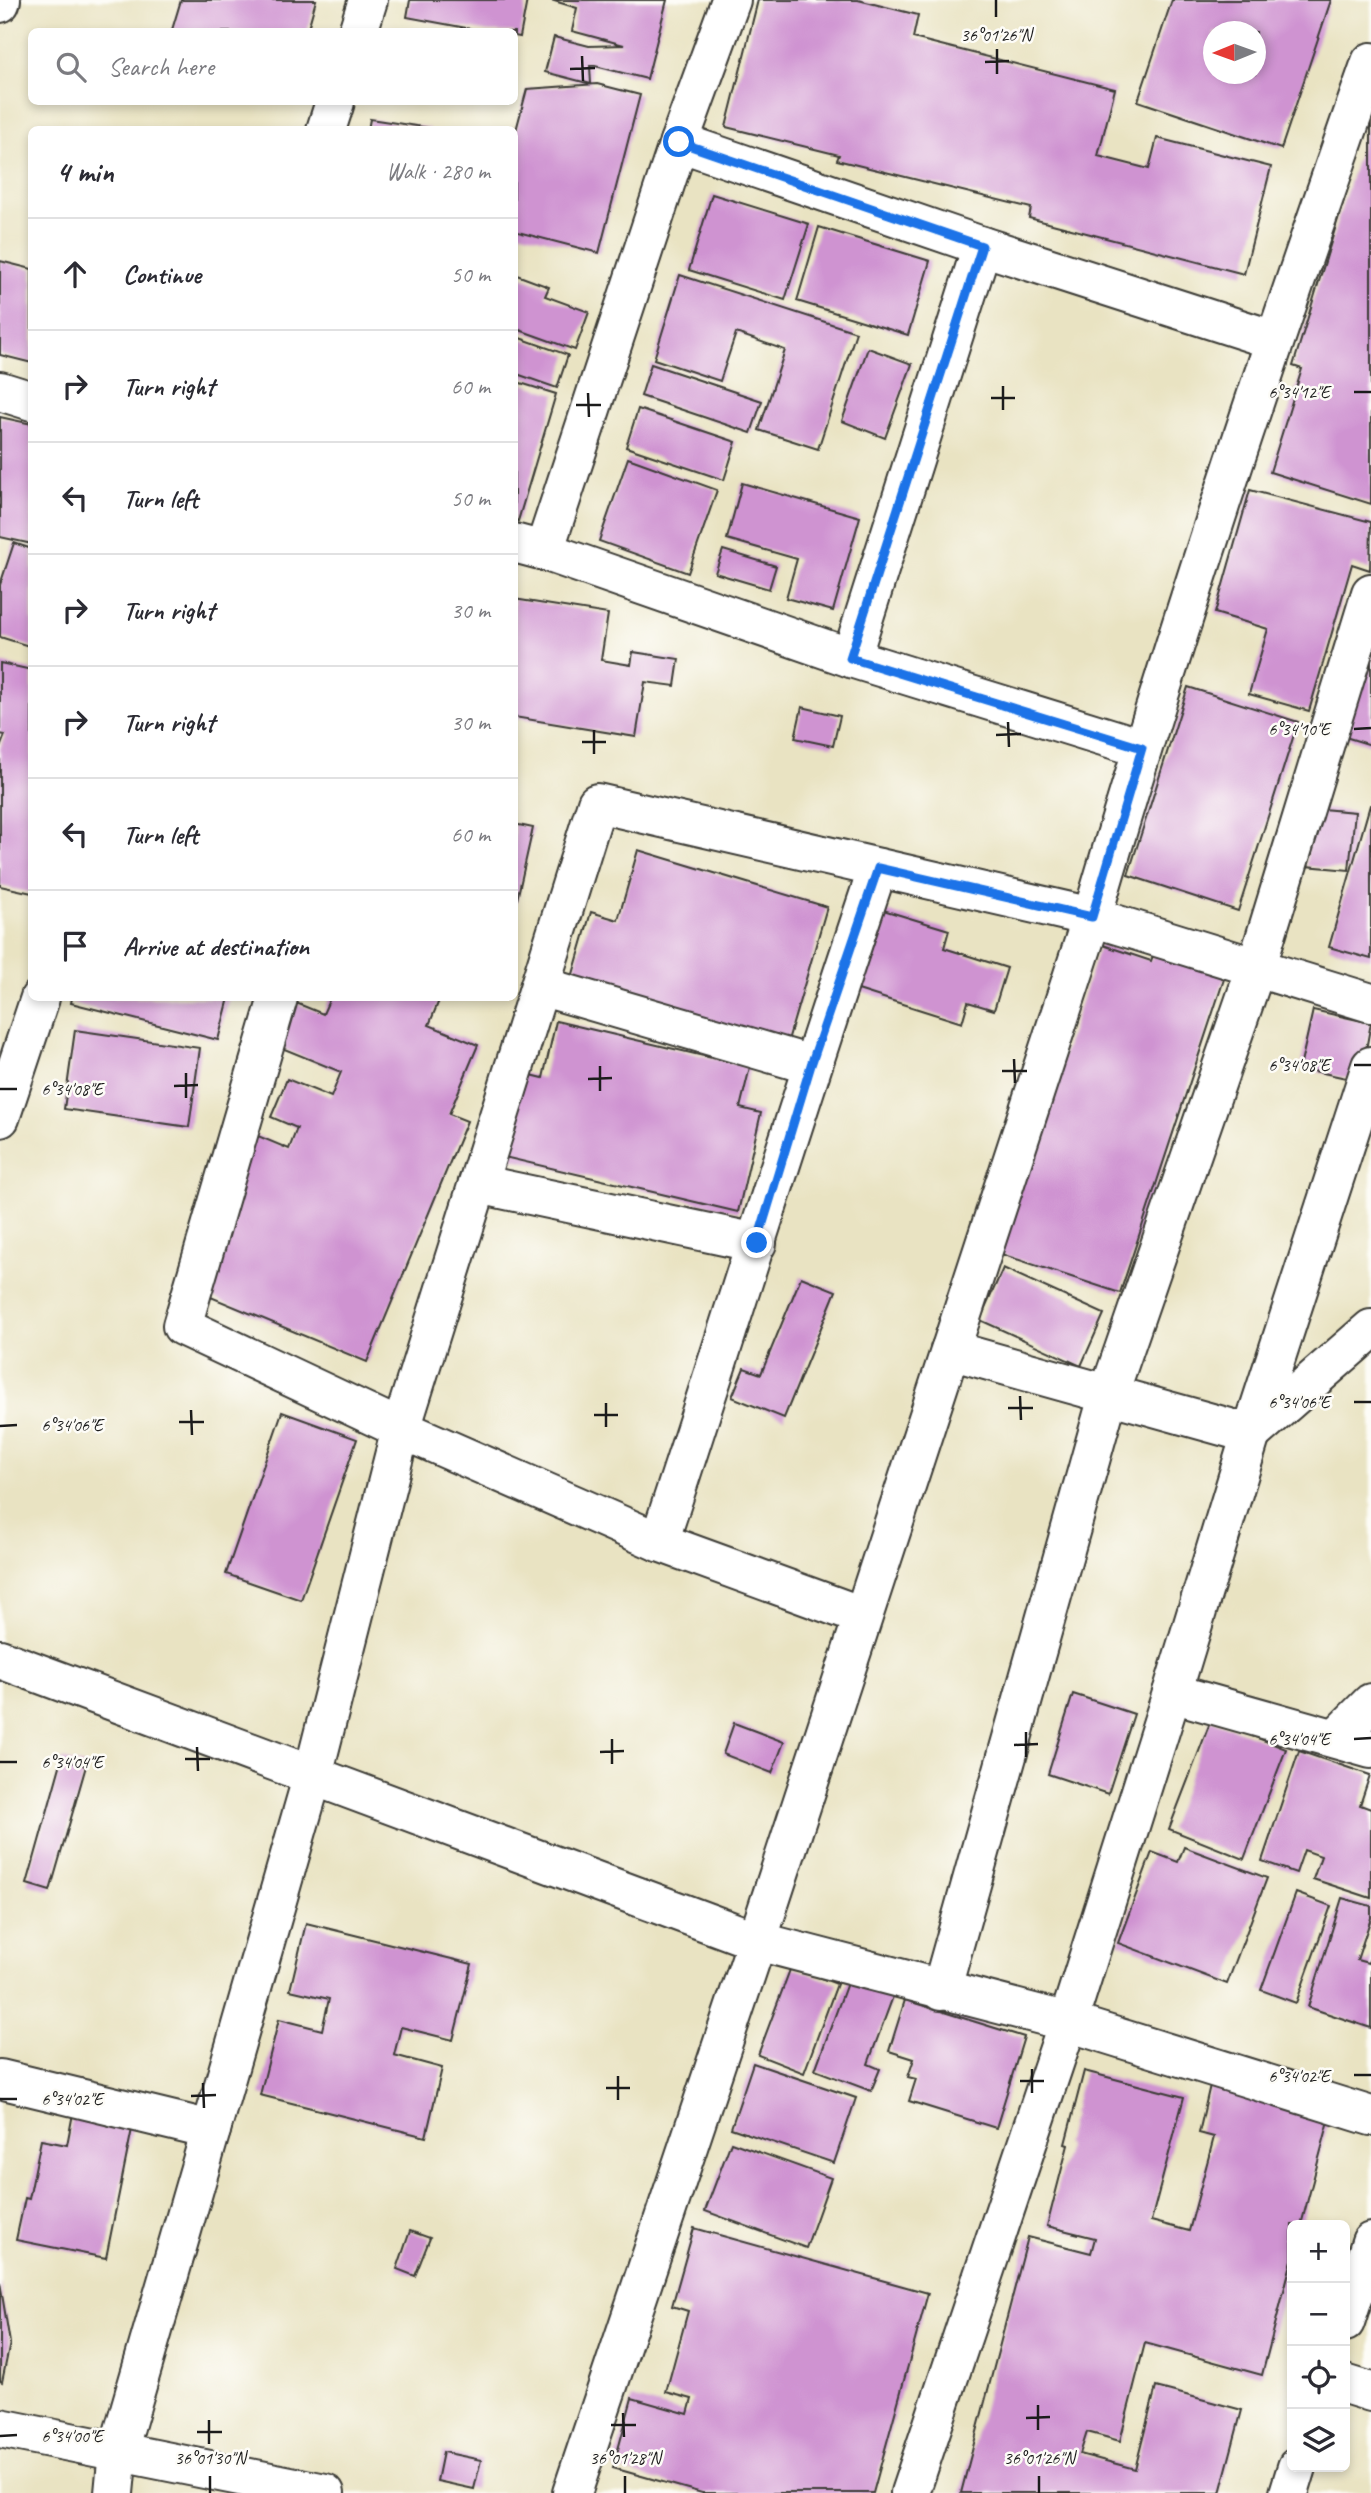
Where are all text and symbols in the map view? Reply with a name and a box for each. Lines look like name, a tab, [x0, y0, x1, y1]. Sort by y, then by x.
north arrow	[1203, 21, 1266, 84]
text: 36°01'26"N	[961, 24, 1035, 46]
search box	[28, 28, 518, 105]
icon: search	[52, 48, 90, 86]
text: Search here	[108, 50, 214, 83]
route start	[663, 126, 694, 157]
text: 4 min	[56, 153, 113, 191]
text: Walk · 280 m	[386, 157, 490, 186]
icon: ahead	[56, 255, 94, 293]
text: Continue	[123, 258, 201, 291]
text: 50 m	[451, 260, 490, 289]
icon: right	[56, 367, 94, 405]
text: Turn right	[123, 370, 214, 403]
text: 60 m	[451, 372, 490, 401]
text: 6°34'12"E	[1268, 381, 1332, 403]
icon: left	[56, 479, 94, 517]
text: Turn left	[123, 482, 198, 515]
text: 50 m	[451, 484, 490, 513]
icon: right	[56, 591, 94, 629]
text: Turn right	[123, 594, 214, 627]
text: 30 m	[451, 596, 490, 625]
icon: right	[56, 703, 94, 741]
text: Turn right	[123, 706, 214, 739]
text: 30 m	[451, 708, 490, 737]
text: 6°34'10"E	[1268, 718, 1332, 740]
icon: left	[56, 815, 94, 853]
text: Turn left	[123, 818, 198, 851]
text: 60 m	[451, 820, 490, 849]
icon: arrive	[56, 927, 94, 965]
text: Arrive at destination	[123, 930, 309, 963]
text: 6°34'08"E	[1268, 1054, 1332, 1076]
text: 6°34'08"E	[41, 1078, 105, 1100]
route end	[741, 1227, 772, 1258]
text: 6°34'06"E	[1268, 1391, 1332, 1413]
text: 6°34'06"E	[41, 1414, 105, 1436]
text: 6°34'04"E	[1268, 1728, 1332, 1750]
text: 6°34'04"E	[41, 1751, 105, 1773]
text: 6°34'02"E	[1268, 2065, 1332, 2087]
text: 6°34'02"E	[41, 2088, 105, 2110]
map controls	[1287, 2220, 1350, 2472]
button: +	[1287, 2220, 1350, 2283]
button: −	[1287, 2283, 1350, 2346]
button: locate	[1287, 2346, 1350, 2409]
button: layers	[1287, 2409, 1350, 2472]
text: 6°34'00"E	[41, 2425, 105, 2447]
text: 36°01'30"N	[175, 2447, 249, 2469]
text: 36°01'28"N	[590, 2447, 664, 2469]
text: 36°01'26"N	[1004, 2447, 1078, 2469]

